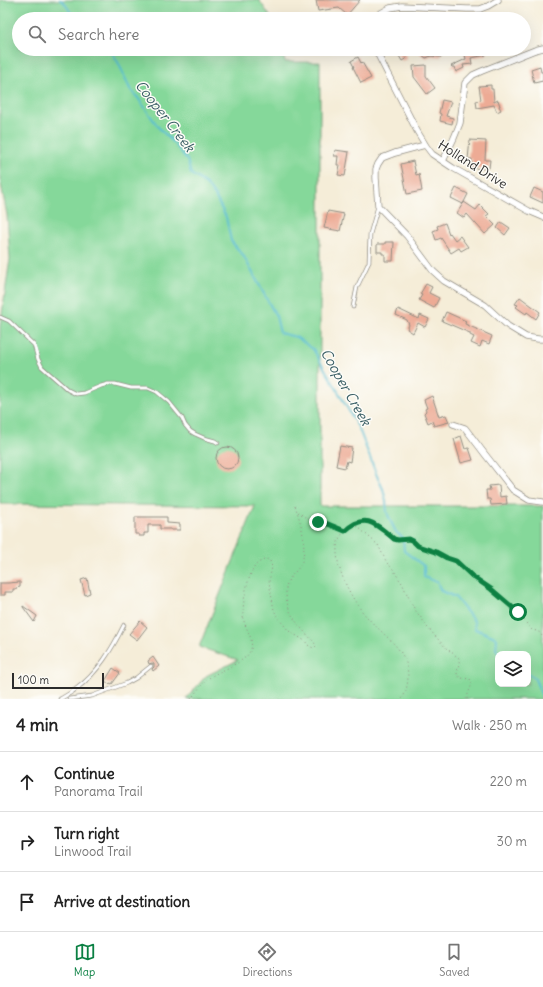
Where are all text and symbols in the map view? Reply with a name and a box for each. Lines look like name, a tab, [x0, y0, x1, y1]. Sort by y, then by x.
search box	[12, 12, 531, 56]
icon: search	[26, 23, 48, 45]
text: Search here	[58, 25, 139, 44]
water label: Cooper Creek	[131, 77, 199, 156]
street label: Holland Drive	[435, 136, 511, 193]
water label: Cooper Creek	[317, 345, 376, 429]
route end	[309, 513, 327, 531]
route start	[509, 603, 527, 621]
map controls	[495, 651, 531, 687]
button: layers	[495, 651, 531, 687]
scale bar	[12, 671, 104, 690]
text: 100 m	[18, 673, 49, 687]
text: 4 min	[16, 714, 58, 736]
text: Walk · 250 m	[452, 717, 527, 734]
text: Continue	[54, 764, 115, 783]
icon: ahead	[16, 771, 38, 793]
text: 220 m	[490, 773, 527, 790]
text: Panorama Trail	[54, 783, 143, 800]
text: Turn right	[54, 824, 119, 843]
icon: right	[16, 831, 38, 853]
text: 30 m	[497, 833, 527, 850]
text: Linwood Trail	[54, 843, 131, 860]
icon: arrive	[16, 891, 38, 913]
text: Arrive at destination	[54, 892, 190, 911]
tab: Map	[74, 941, 96, 979]
tab: Directions	[243, 941, 292, 979]
tab: Saved	[439, 941, 469, 979]

